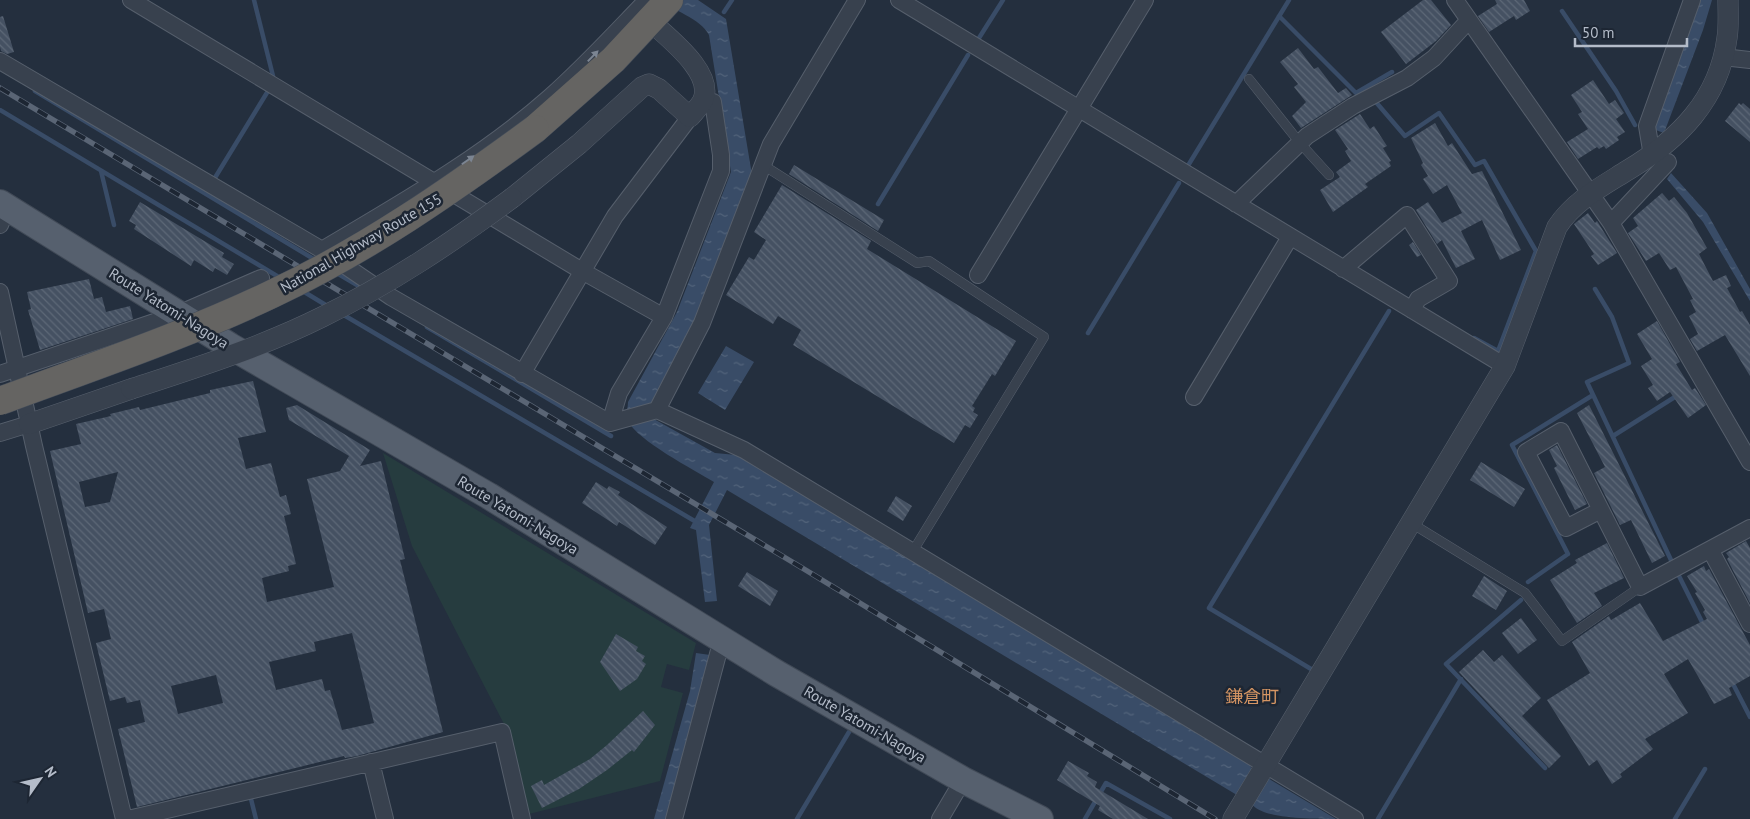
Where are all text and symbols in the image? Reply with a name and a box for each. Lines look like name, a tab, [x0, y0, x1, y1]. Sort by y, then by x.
scale bar	[1575, 15, 1688, 47]
text: 50 m	[1582, 23, 1615, 42]
one-way arrow	[587, 51, 599, 63]
one-way arrow	[461, 155, 475, 165]
street label: National Highway Route 155	[277, 189, 445, 297]
street label: Route Yatomi-Nagoya	[106, 263, 232, 353]
street label: Route Yatomi-Nagoya	[454, 471, 582, 559]
street label: Route Yatomi-Nagoya	[801, 681, 929, 767]
district label: 鎌倉町	[1225, 685, 1279, 708]
north arrow	[15, 754, 65, 804]
text: N	[41, 763, 61, 781]

